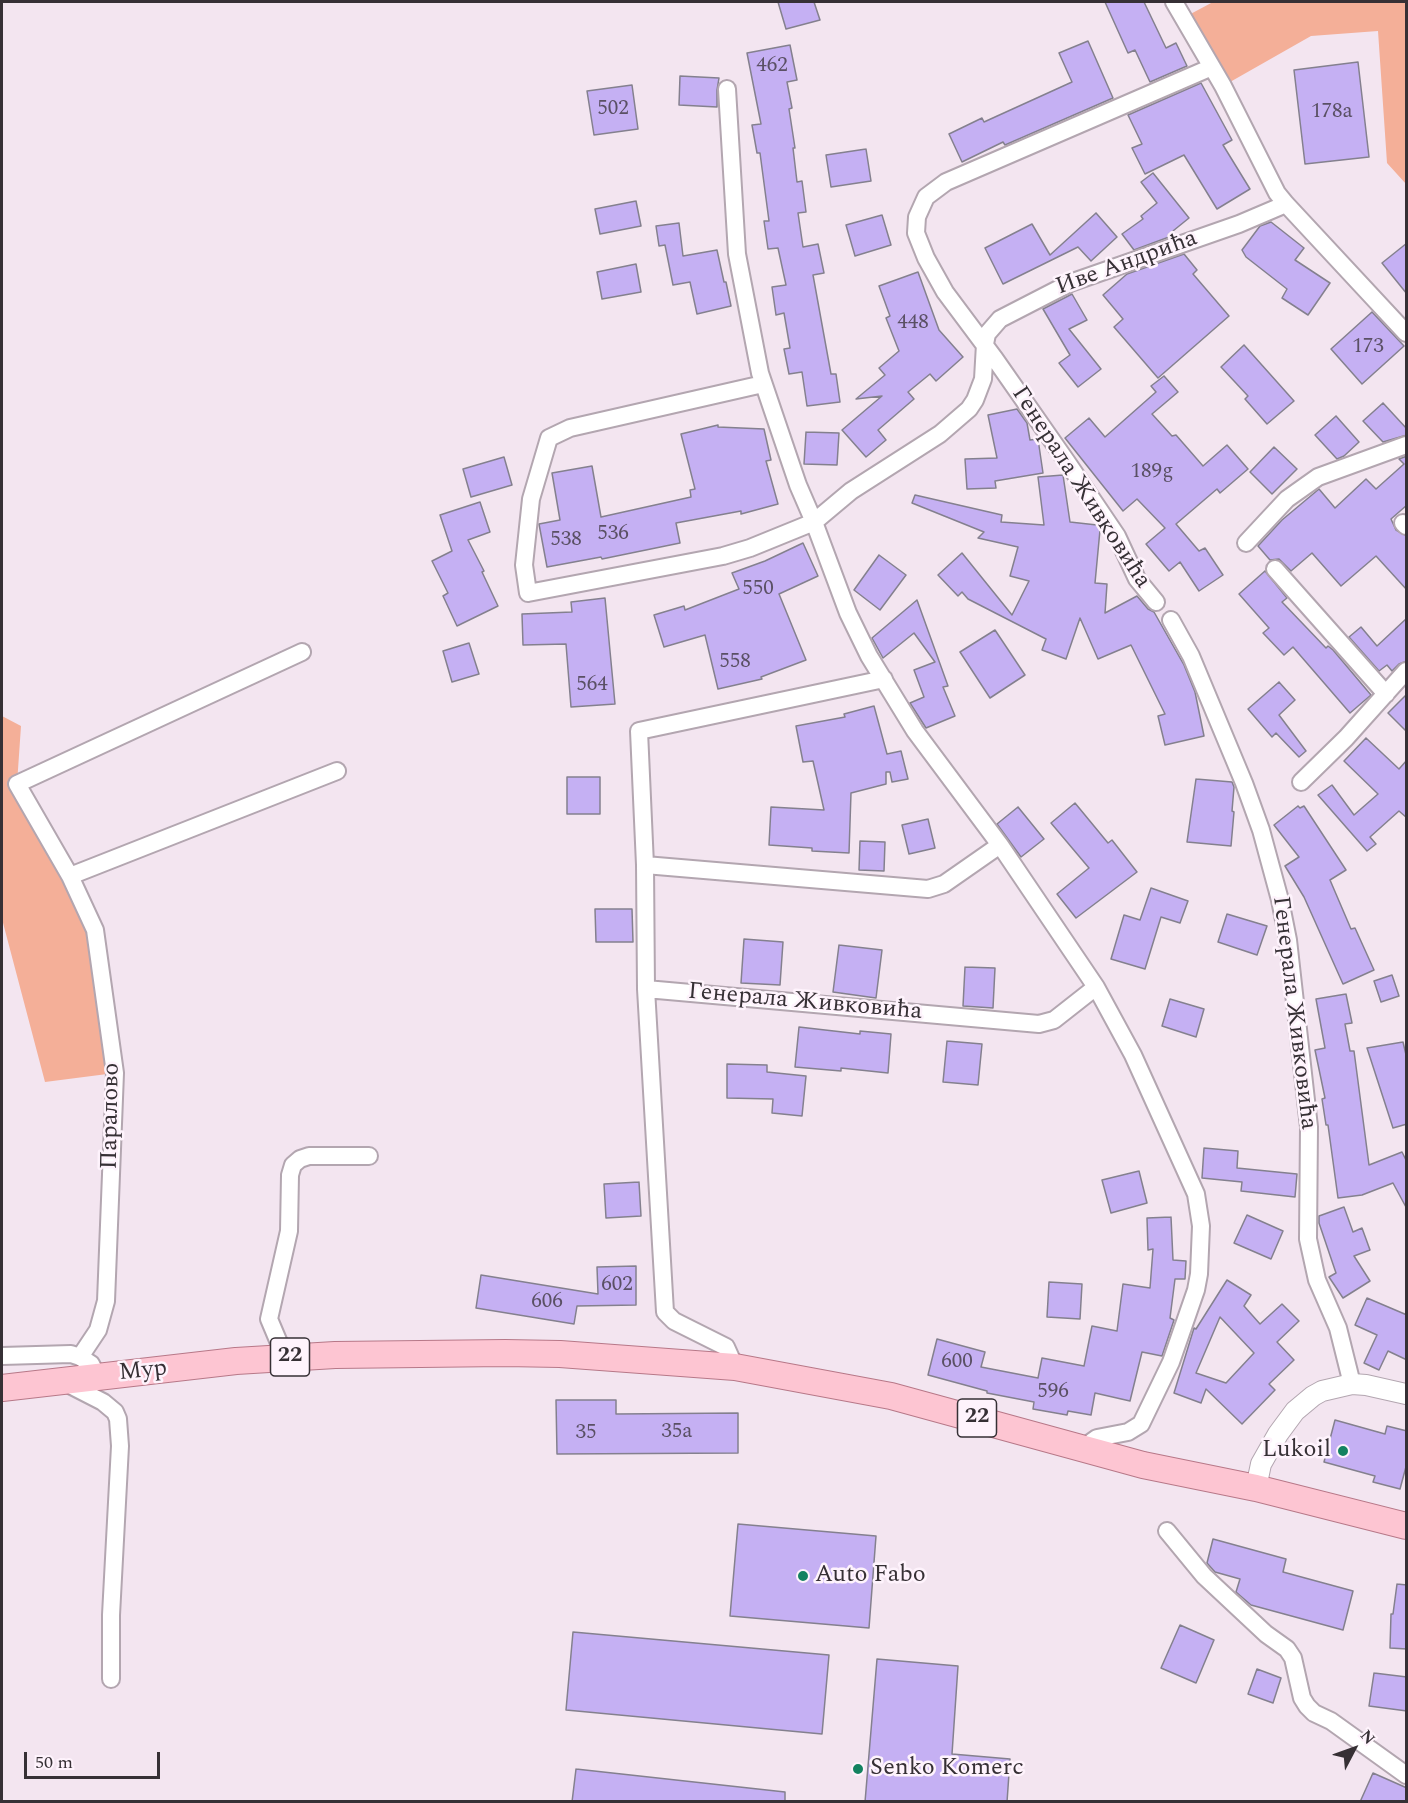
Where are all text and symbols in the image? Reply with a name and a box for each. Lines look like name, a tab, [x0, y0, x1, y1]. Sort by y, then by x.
house number: 462	[756, 54, 788, 80]
house number: 502	[597, 97, 629, 123]
house number: 178a	[1311, 100, 1353, 126]
street label: Иве Андрића	[1053, 225, 1201, 303]
house number: 448	[897, 311, 929, 337]
house number: 173	[1352, 335, 1384, 361]
street label: Генерала Живковића	[1004, 382, 1156, 594]
house number: 189g	[1131, 460, 1173, 486]
house number: 536	[597, 522, 629, 548]
house number: 538	[550, 528, 582, 554]
house number: 550	[742, 577, 774, 603]
house number: 558	[719, 650, 751, 676]
house number: 564	[576, 673, 608, 699]
street label: Генерала Живковића	[1264, 895, 1322, 1131]
street label: Генерала Живковића	[687, 978, 923, 1028]
street label: Паралово	[97, 1062, 127, 1170]
house number: 602	[601, 1273, 633, 1299]
house number: 606	[531, 1290, 563, 1316]
road number: 22	[270, 1338, 310, 1376]
house number: 600	[941, 1350, 973, 1376]
street label: Мур	[118, 1355, 168, 1389]
house number: 596	[1037, 1380, 1069, 1406]
road number: 22	[958, 1399, 996, 1437]
house number: 35a	[661, 1420, 693, 1446]
house number: 35	[576, 1421, 596, 1447]
place label: Lukoil	[1262, 1437, 1331, 1465]
marker: Lukoil	[1336, 1444, 1350, 1458]
place label: Auto Fabo	[815, 1562, 926, 1590]
marker: Auto Fabo	[796, 1569, 810, 1583]
north arrow	[1324, 1719, 1384, 1779]
text: N	[1354, 1724, 1381, 1750]
scale bar	[27, 1740, 164, 1778]
text: 50 m	[35, 1749, 73, 1776]
place label: Senko Komerc	[870, 1755, 1024, 1783]
marker: Senko Komerc	[851, 1762, 865, 1776]

